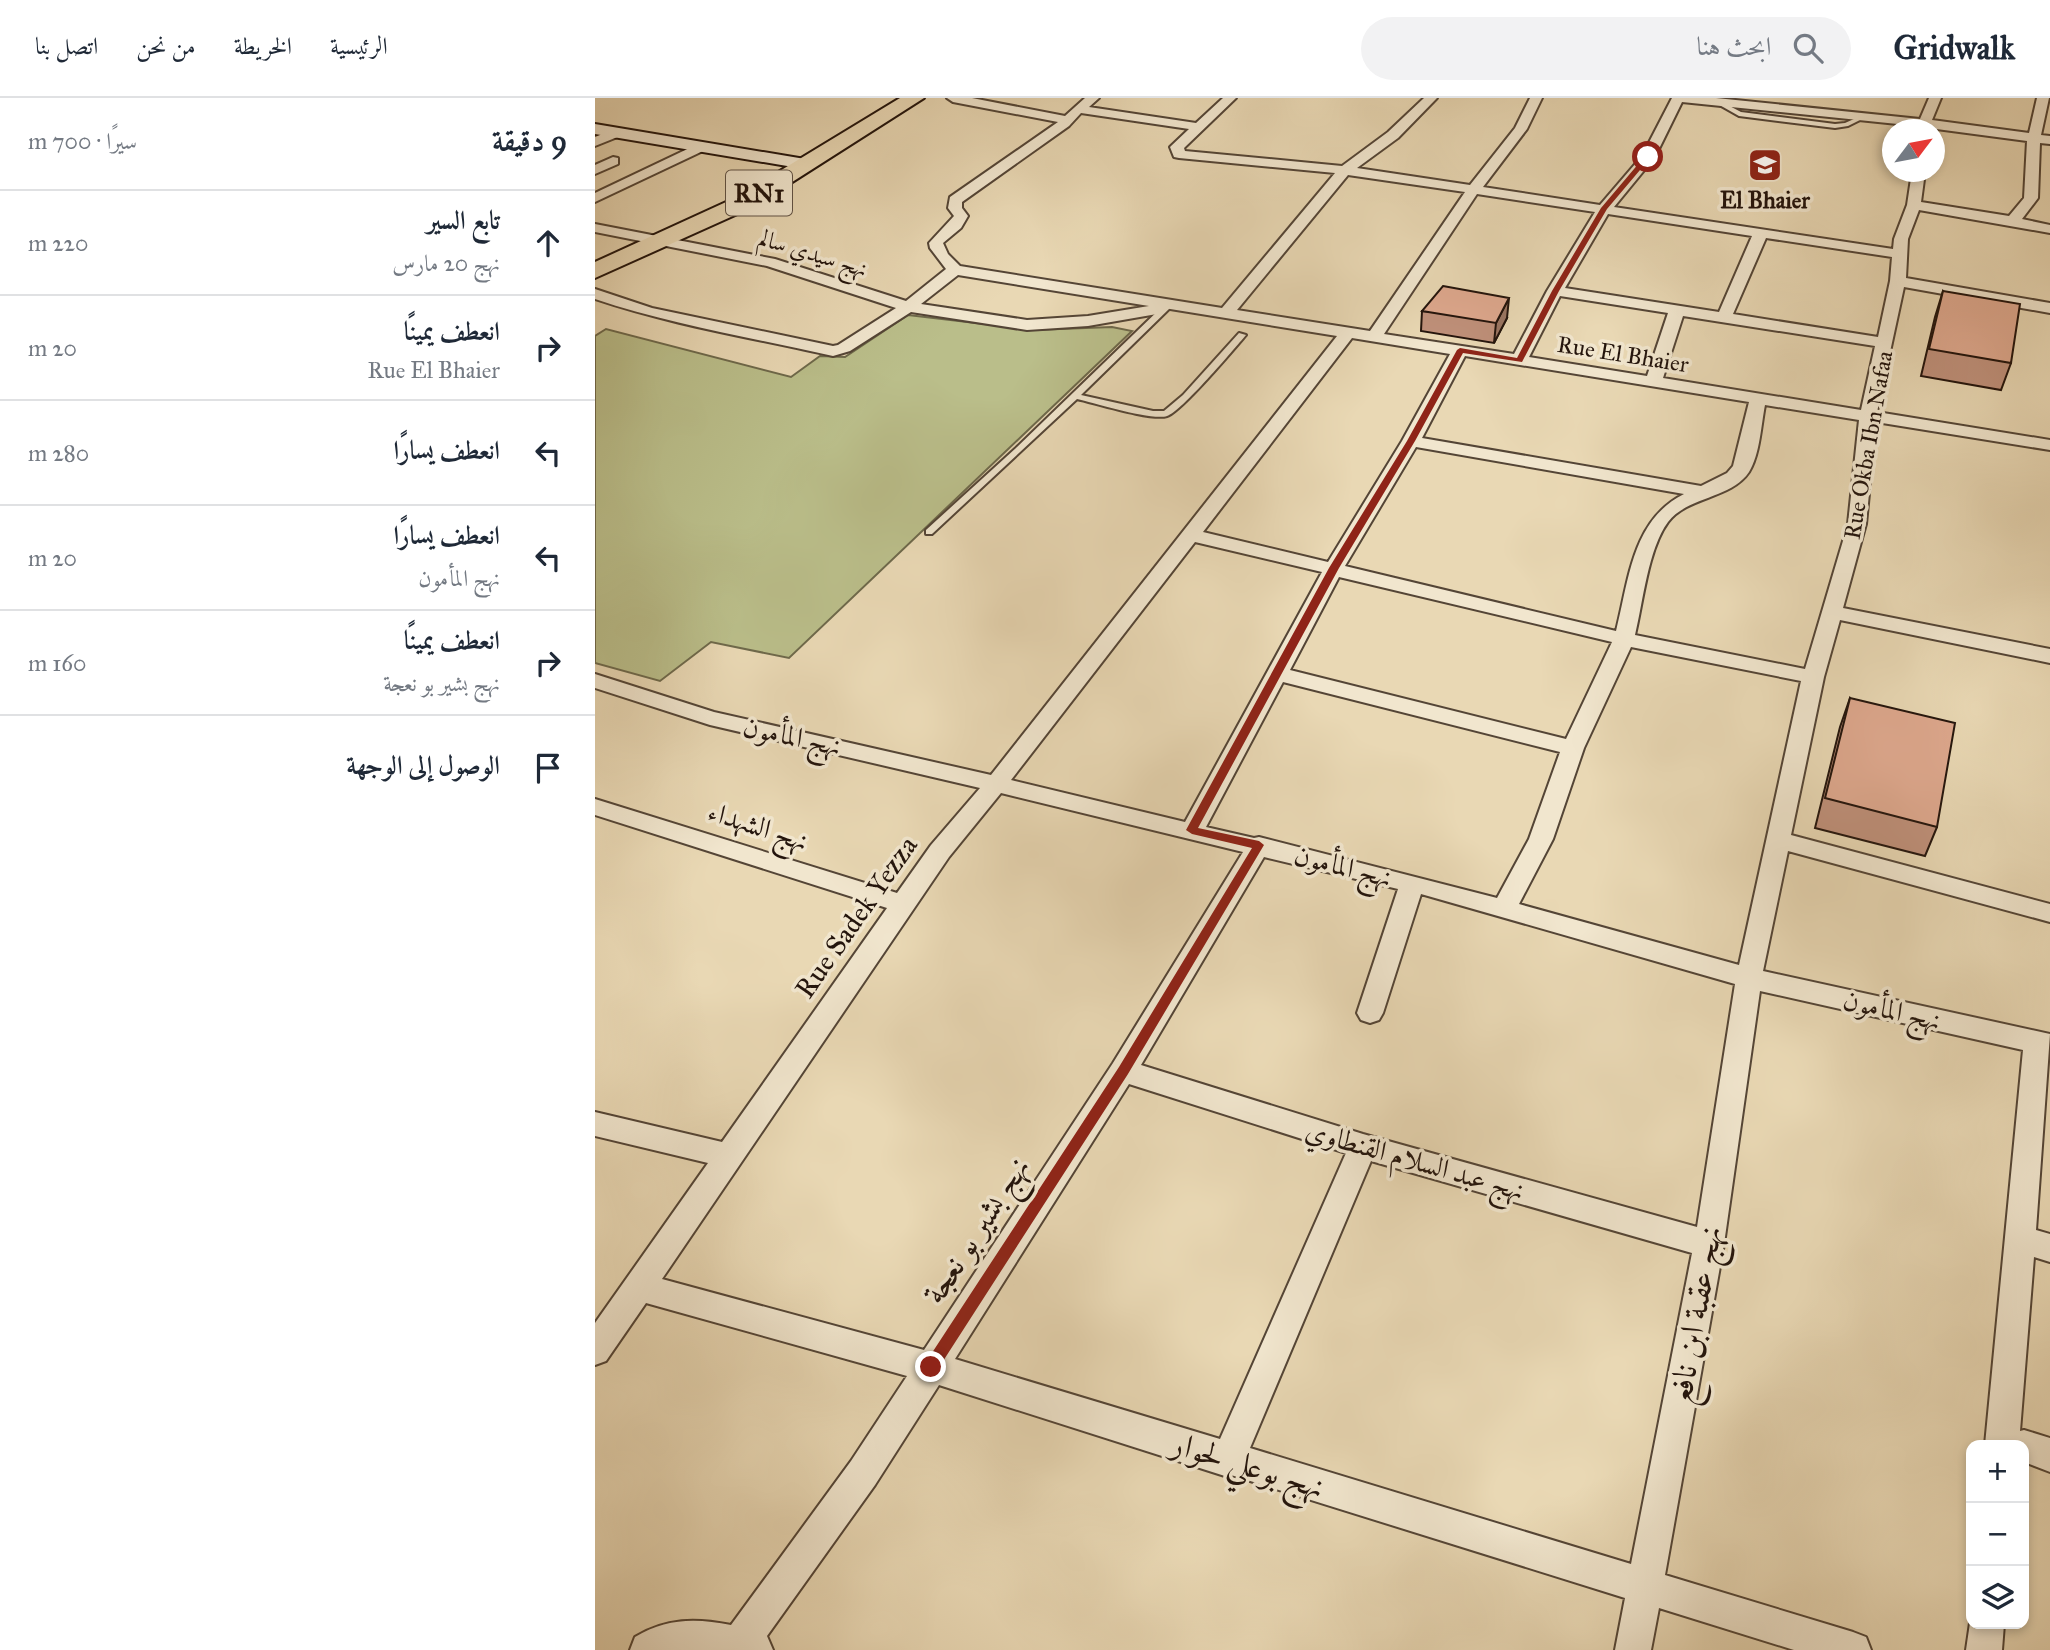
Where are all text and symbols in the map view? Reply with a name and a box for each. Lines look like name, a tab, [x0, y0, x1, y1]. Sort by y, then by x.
search box	[1361, 17, 1851, 80]
text: Gridwalk	[1893, 28, 2015, 68]
icon: search	[1789, 29, 1827, 67]
text: ابحث هنا	[1696, 30, 1771, 62]
text: اتصل بنا	[35, 31, 98, 61]
text: من نحن	[136, 31, 196, 61]
text: الخريطة	[234, 31, 292, 61]
text: الرئيسية	[330, 31, 388, 61]
north arrow	[1882, 119, 1945, 182]
text: 9 دقيقة	[492, 123, 567, 159]
text: سيرًا · 700 m	[28, 127, 137, 155]
route start	[1632, 141, 1663, 172]
school or university icon: El Bhaier	[1746, 146, 1784, 184]
road number: RN1	[726, 170, 792, 216]
place label: El Bhaier	[1720, 186, 1810, 214]
text: تابع السير	[427, 204, 500, 236]
street label: نهج سيدي سالم	[753, 223, 871, 290]
icon: ahead	[529, 224, 567, 262]
text: 220 m	[28, 229, 88, 257]
text: نهج 20 مارس	[392, 249, 500, 277]
text: انعطف يمينًا	[404, 315, 500, 347]
icon: right	[529, 329, 567, 367]
street label: Rue El Bhaier	[1555, 330, 1691, 378]
text: 20 m	[28, 334, 77, 362]
street label: Rue Okba Ibn Nafaa	[1838, 348, 1898, 541]
text: Rue El Bhaier	[367, 356, 500, 384]
text: انعطف يسارًا	[393, 434, 500, 466]
icon: left	[529, 434, 567, 472]
text: 280 m	[28, 439, 89, 467]
text: انعطف يسارًا	[393, 519, 500, 551]
icon: left	[529, 539, 567, 577]
text: 20 m	[28, 544, 77, 572]
text: نهج المأمون	[418, 564, 500, 592]
text: انعطف يمينًا	[404, 624, 500, 656]
icon: right	[529, 644, 567, 682]
text: 160 m	[28, 649, 86, 677]
text: نهج بشير بو نعجة	[383, 669, 500, 697]
street label: نهج المأمون	[738, 707, 845, 770]
text: الوصول إلى الوجهة	[346, 749, 500, 781]
icon: arrive	[529, 749, 567, 787]
street label: نهج الشهداء	[701, 793, 812, 865]
street label: Rue Sadek Yezza	[787, 829, 925, 1005]
street label: نهج المأمون	[1289, 835, 1396, 902]
street label: نهج المأمون	[1838, 980, 1945, 1045]
street label: نهج عبد السلام القنطاوي	[1300, 1112, 1528, 1215]
street label: نهج بشير بو نعجة	[914, 1149, 1046, 1316]
street label: نهج عقبة ابن نافع	[1660, 1223, 1739, 1409]
route end	[915, 1351, 946, 1382]
street label: نهج بوعلي لحوار	[1161, 1422, 1329, 1518]
map controls	[1966, 1440, 2029, 1629]
button: +	[1966, 1440, 2029, 1503]
button: −	[1966, 1503, 2029, 1566]
button: layers	[1966, 1566, 2029, 1629]

